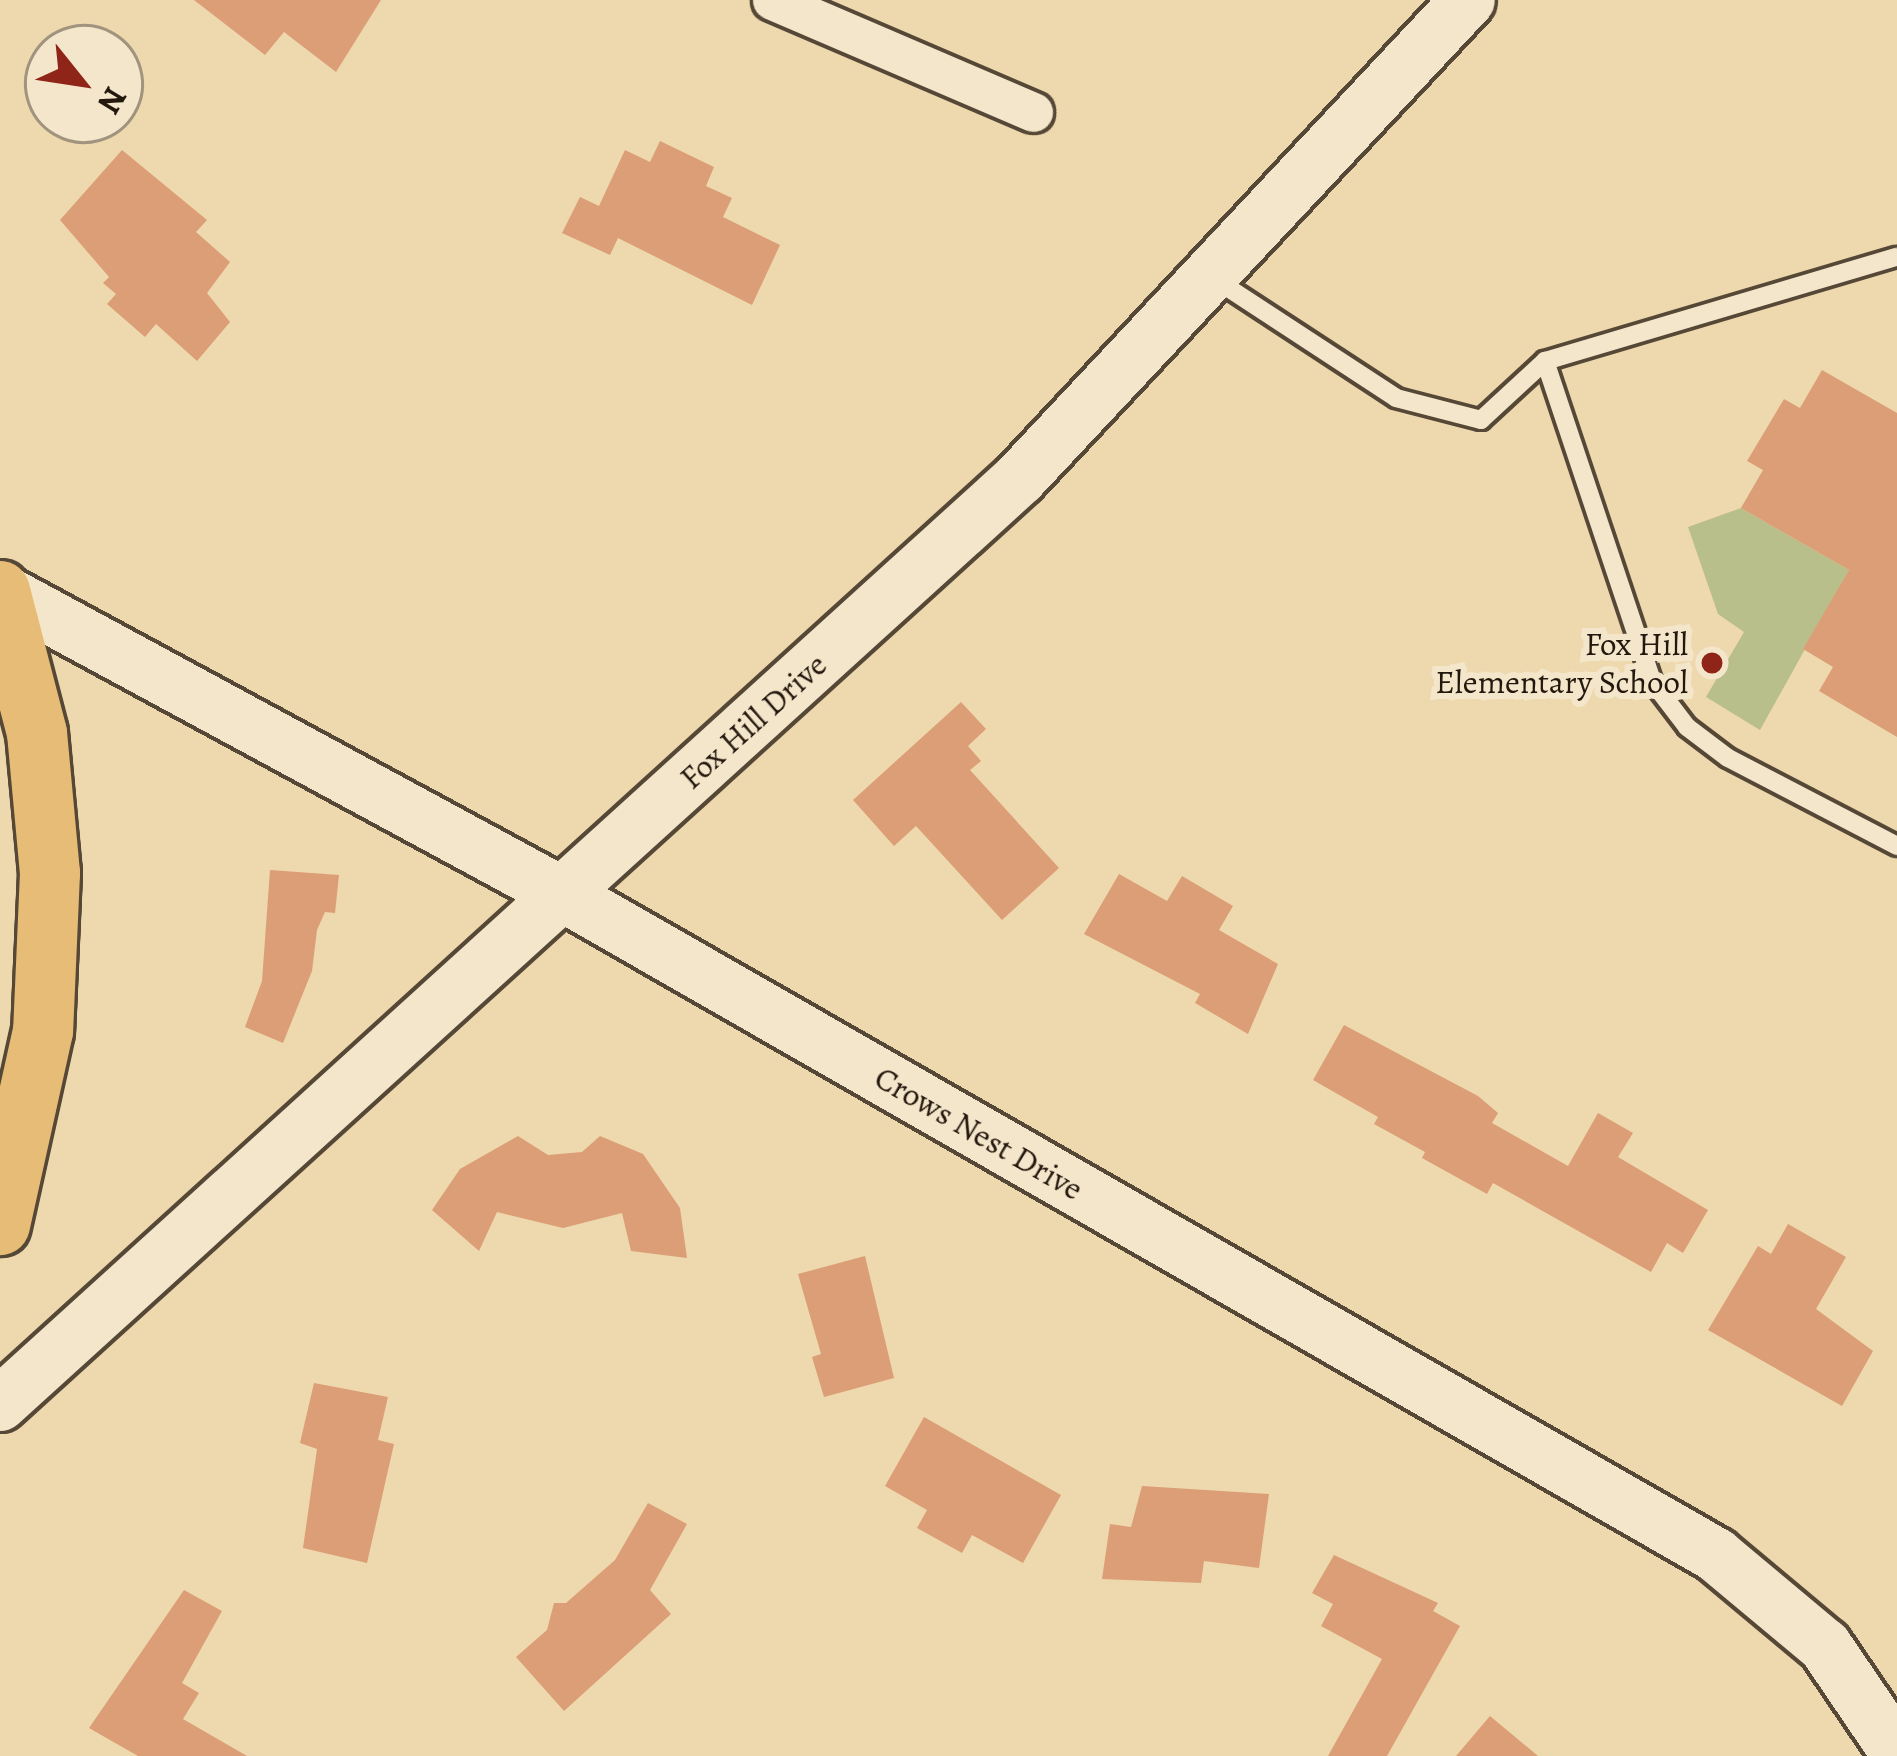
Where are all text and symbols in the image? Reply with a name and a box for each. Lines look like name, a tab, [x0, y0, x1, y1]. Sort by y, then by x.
north arrow	[24, 24, 144, 144]
text: N	[88, 79, 139, 122]
place label: Fox Hill Elementary School	[1435, 624, 1688, 702]
street label: Fox Hill Drive	[671, 645, 835, 797]
marker: Fox Hill Elementary School	[1699, 650, 1725, 676]
street label: Crows Nest Drive	[868, 1057, 1090, 1209]

